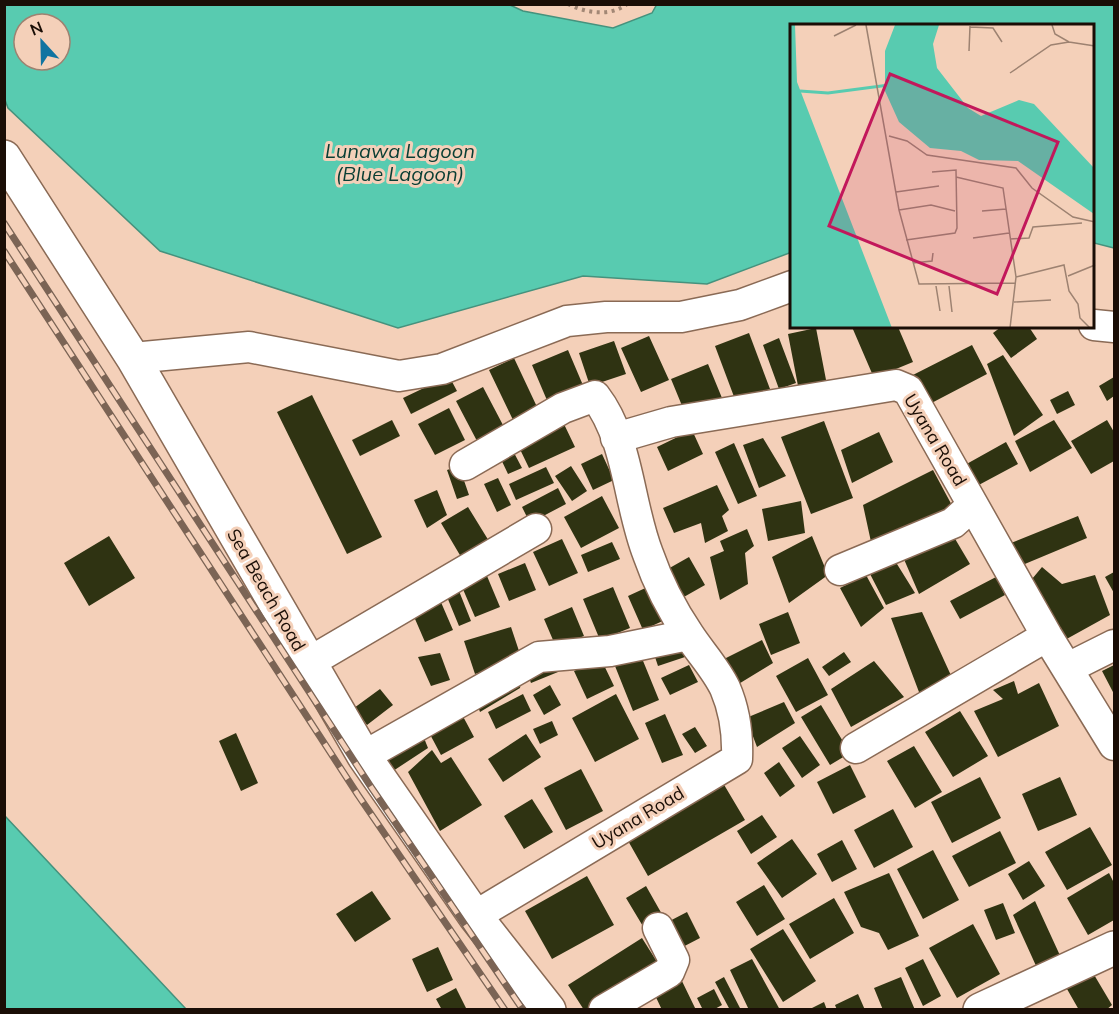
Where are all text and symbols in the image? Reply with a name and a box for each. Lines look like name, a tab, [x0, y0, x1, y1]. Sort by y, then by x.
north arrow	[12, 12, 72, 72]
text: N	[27, 17, 46, 40]
inset map	[790, 24, 1095, 328]
water label: Lunawa Lagoon (Blue Lagoon)	[325, 138, 475, 186]
street label: Uyana Road	[899, 389, 972, 490]
street label: Sea Beach Road	[222, 524, 311, 655]
street label: Uyana Road	[587, 781, 688, 854]

